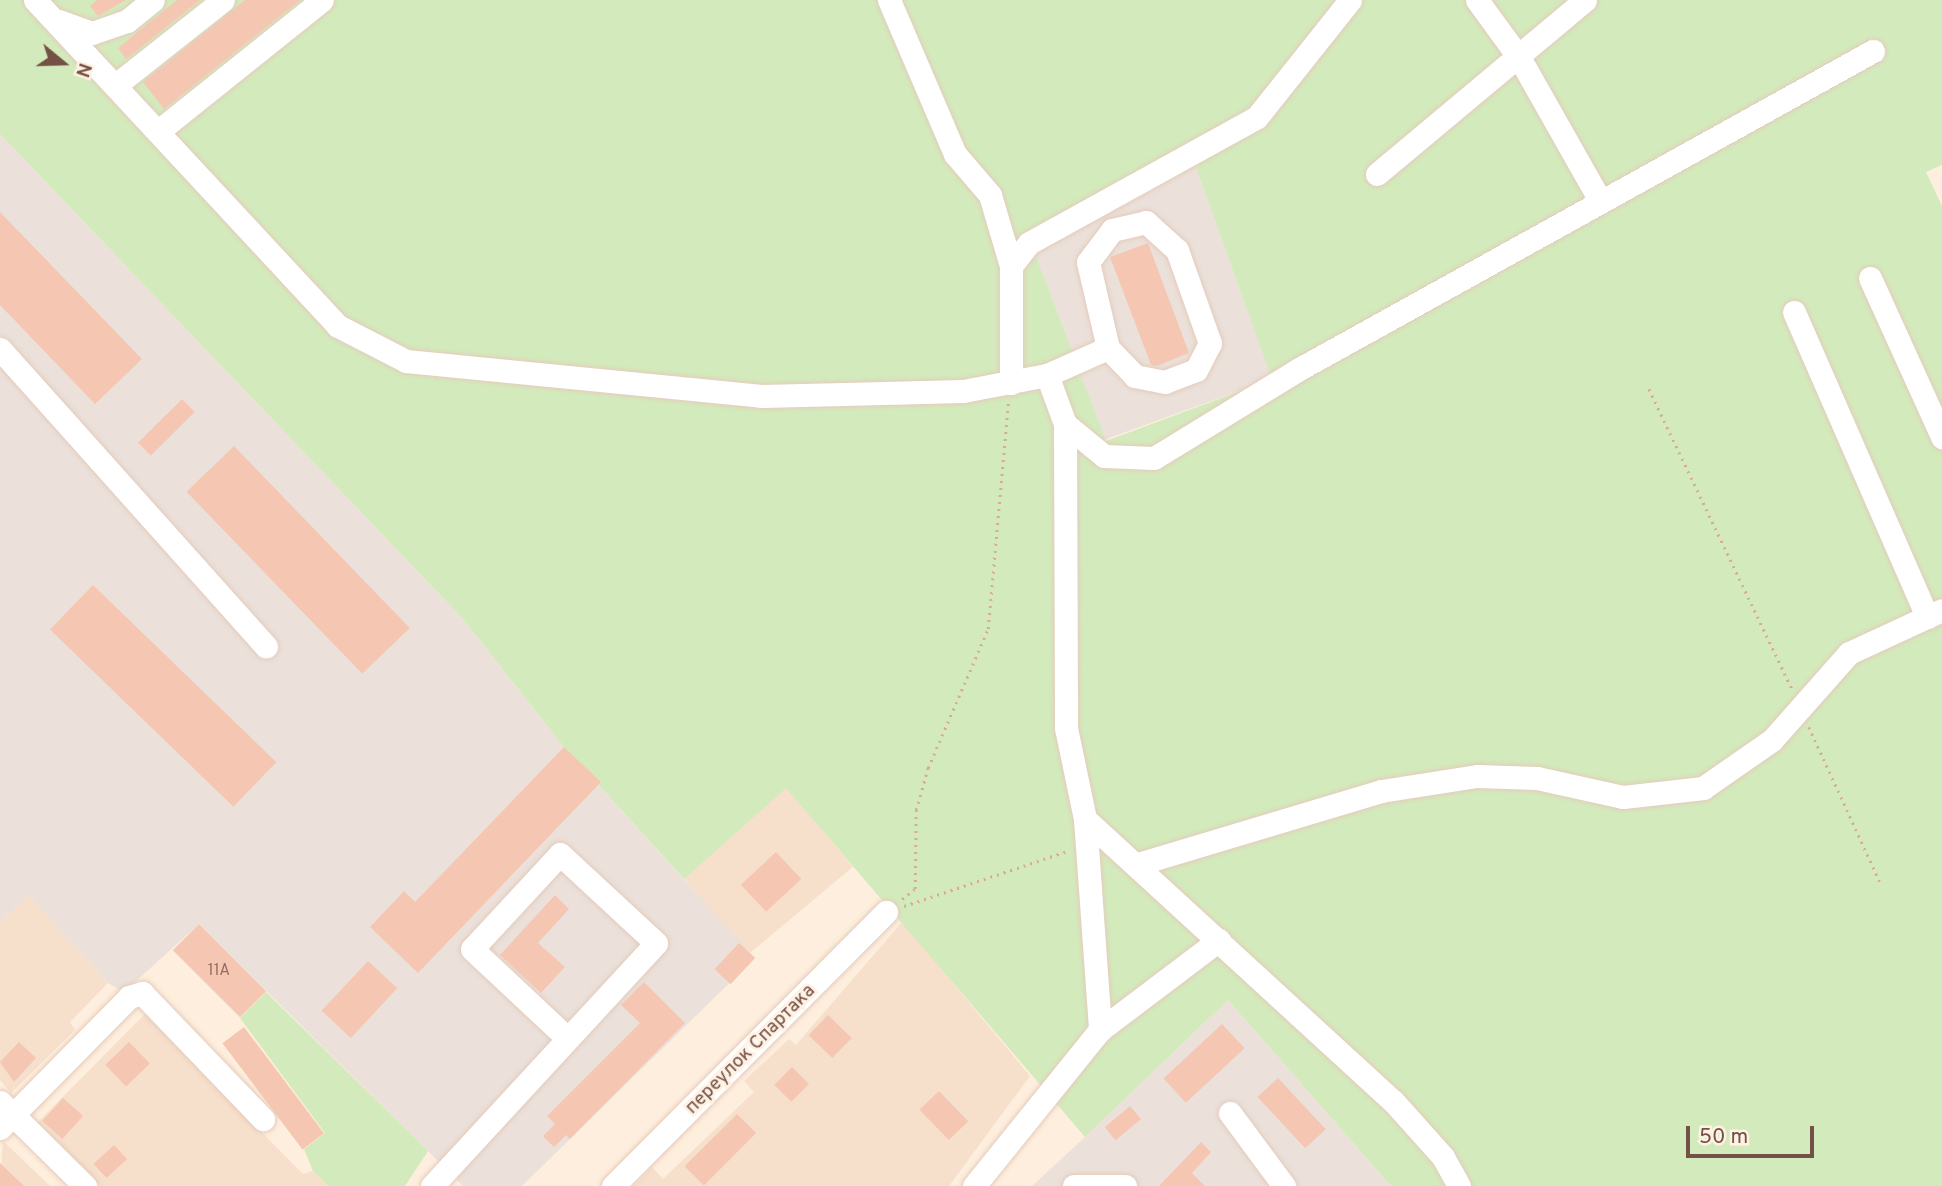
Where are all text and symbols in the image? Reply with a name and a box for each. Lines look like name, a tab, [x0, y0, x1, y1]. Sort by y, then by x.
north arrow	[28, 28, 98, 98]
text: N	[69, 59, 96, 80]
house number: 11А	[208, 961, 230, 981]
street label: переулок Спартака	[681, 980, 821, 1120]
scale bar	[1690, 1112, 1818, 1156]
text: 50 m	[1699, 1124, 1748, 1151]

